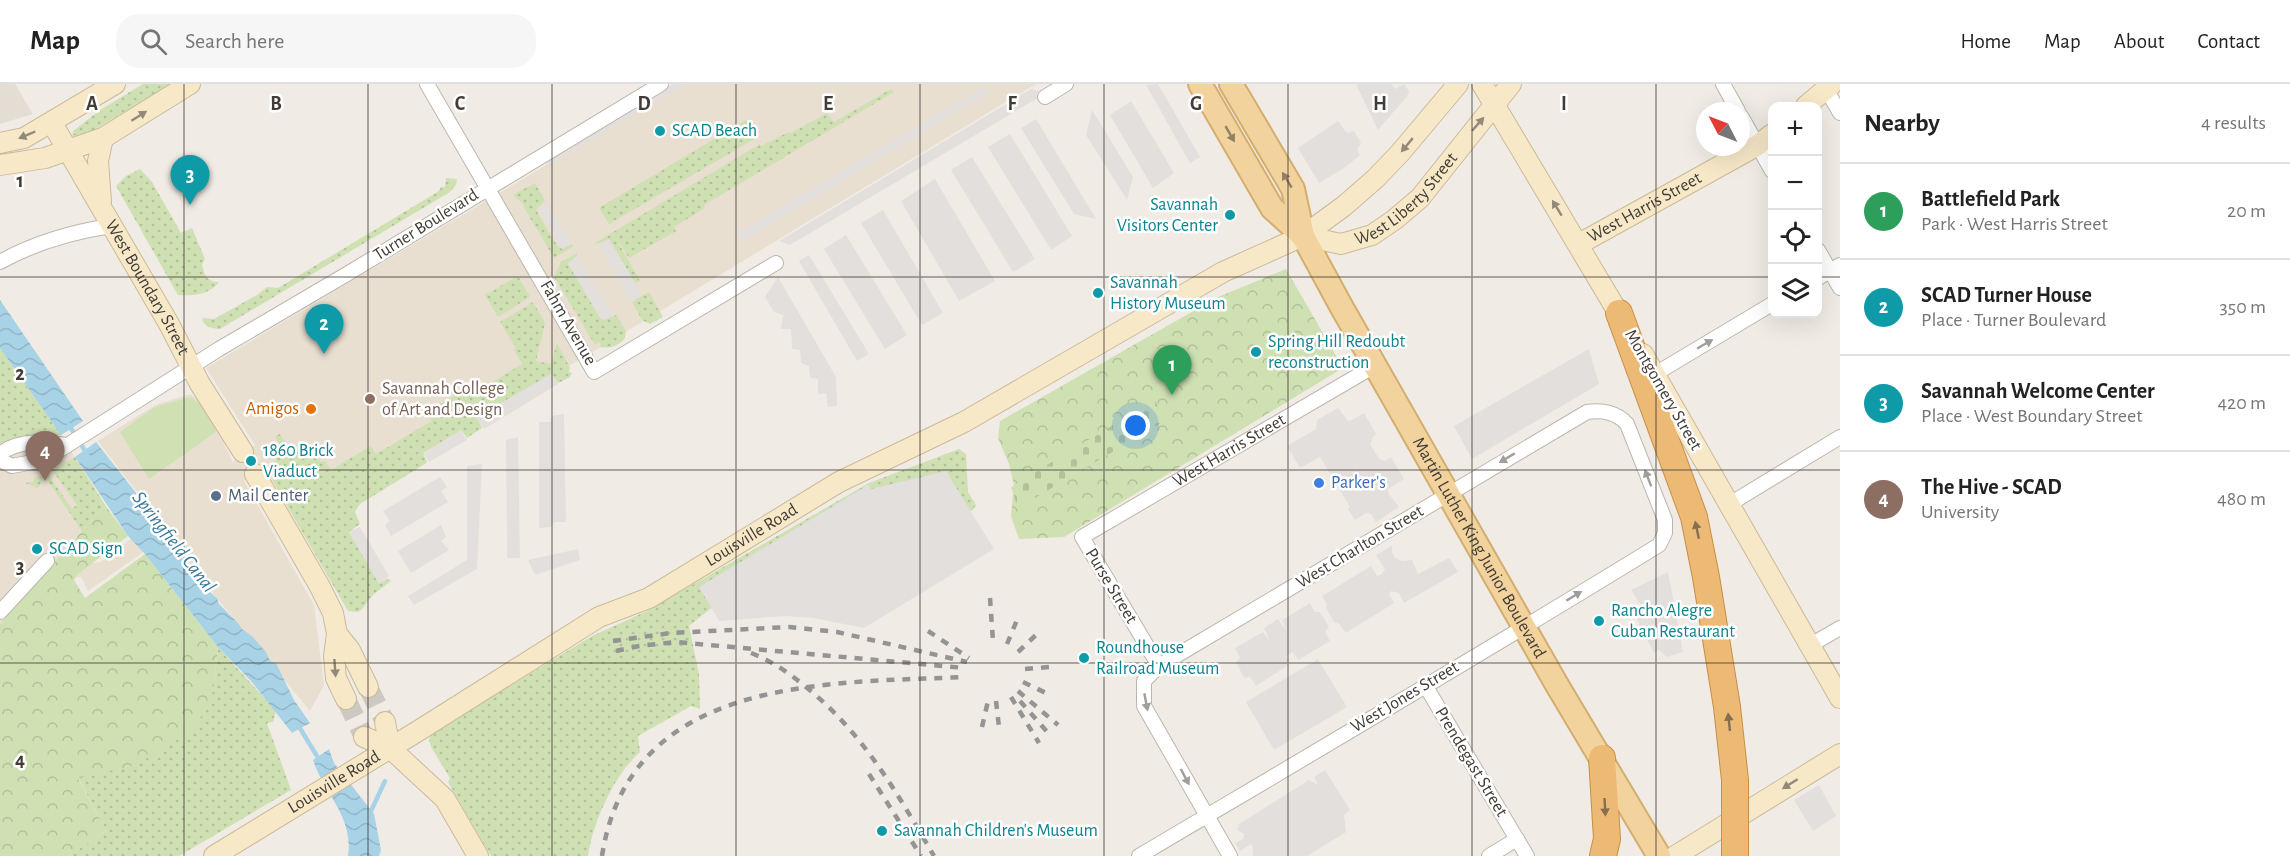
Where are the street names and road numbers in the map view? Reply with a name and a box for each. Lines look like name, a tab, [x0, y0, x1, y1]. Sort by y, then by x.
street label: West Liberty Street	[1353, 149, 1461, 249]
street label: West Harris Street	[1585, 169, 1705, 246]
street label: Turner Boulevard	[371, 186, 481, 264]
street label: West Boundary Street	[102, 217, 193, 358]
street label: Fahm Avenue	[537, 278, 599, 368]
street label: Montgomery Street	[1621, 326, 1705, 454]
street label: West Harris Street	[1170, 411, 1289, 491]
street label: Martin Luther King Junior Boulevard	[1409, 434, 1549, 661]
street label: Louisville Road	[703, 500, 801, 570]
street label: West Charlton Street	[1293, 502, 1427, 592]
street label: Purse Street	[1082, 545, 1141, 627]
street label: West Jones Street	[1348, 658, 1462, 736]
street label: Prendegast Street	[1431, 704, 1511, 820]
street label: Louisville Road	[285, 747, 383, 817]

